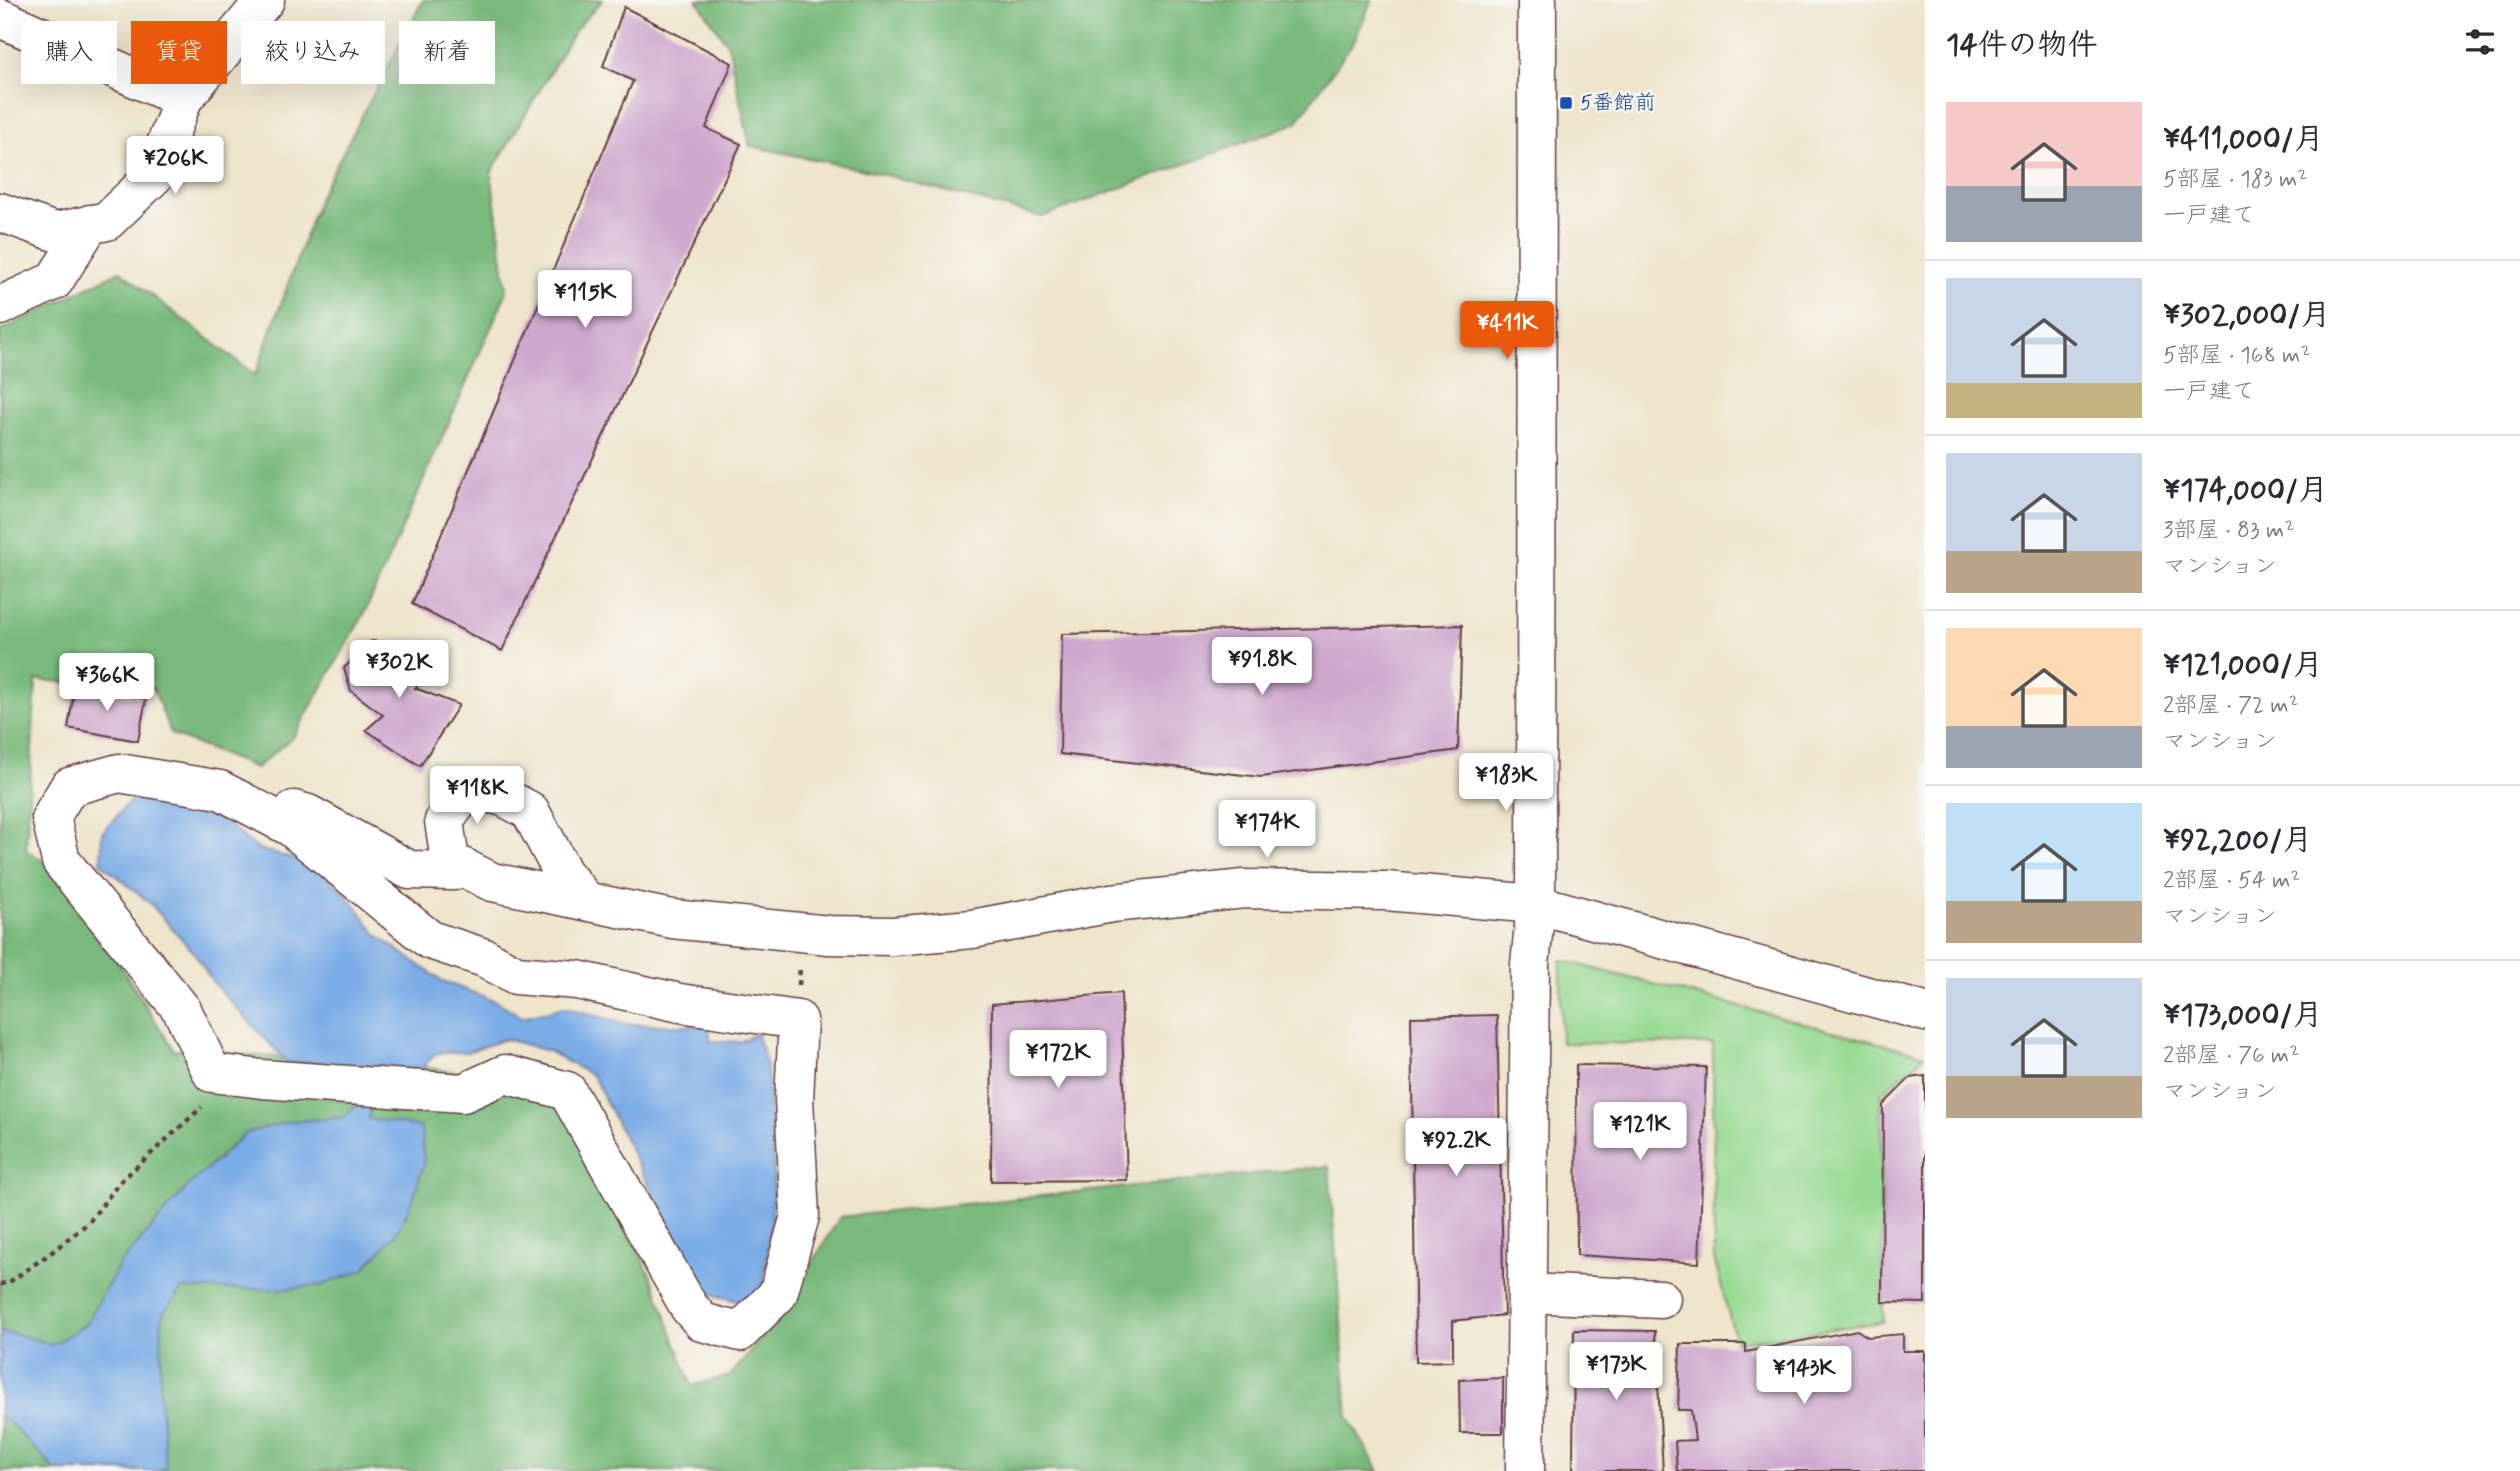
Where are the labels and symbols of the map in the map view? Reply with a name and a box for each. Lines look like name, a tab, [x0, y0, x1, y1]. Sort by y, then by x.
place label: 5番館前	[1580, 89, 1656, 117]
marker: 5番館前	[1558, 95, 1574, 111]
pin: ¥206K	[126, 136, 224, 196]
pin: ¥115K	[536, 270, 634, 330]
pin: ¥411K	[1458, 302, 1556, 361]
pin: ¥91.8K	[1205, 638, 1319, 697]
pin: ¥302K	[350, 640, 448, 700]
pin: ¥366K	[58, 654, 156, 713]
pin: ¥183K	[1457, 754, 1555, 813]
pin: ¥118K	[428, 766, 526, 826]
pin: ¥174K	[1218, 800, 1316, 860]
pin: ¥172K	[1009, 1030, 1107, 1090]
pin: ¥121K	[1591, 1102, 1689, 1162]
pin: ¥92.2K	[1399, 1118, 1513, 1178]
pin: ¥173K	[1567, 1342, 1665, 1402]
pin: ¥143K	[1755, 1346, 1853, 1406]

